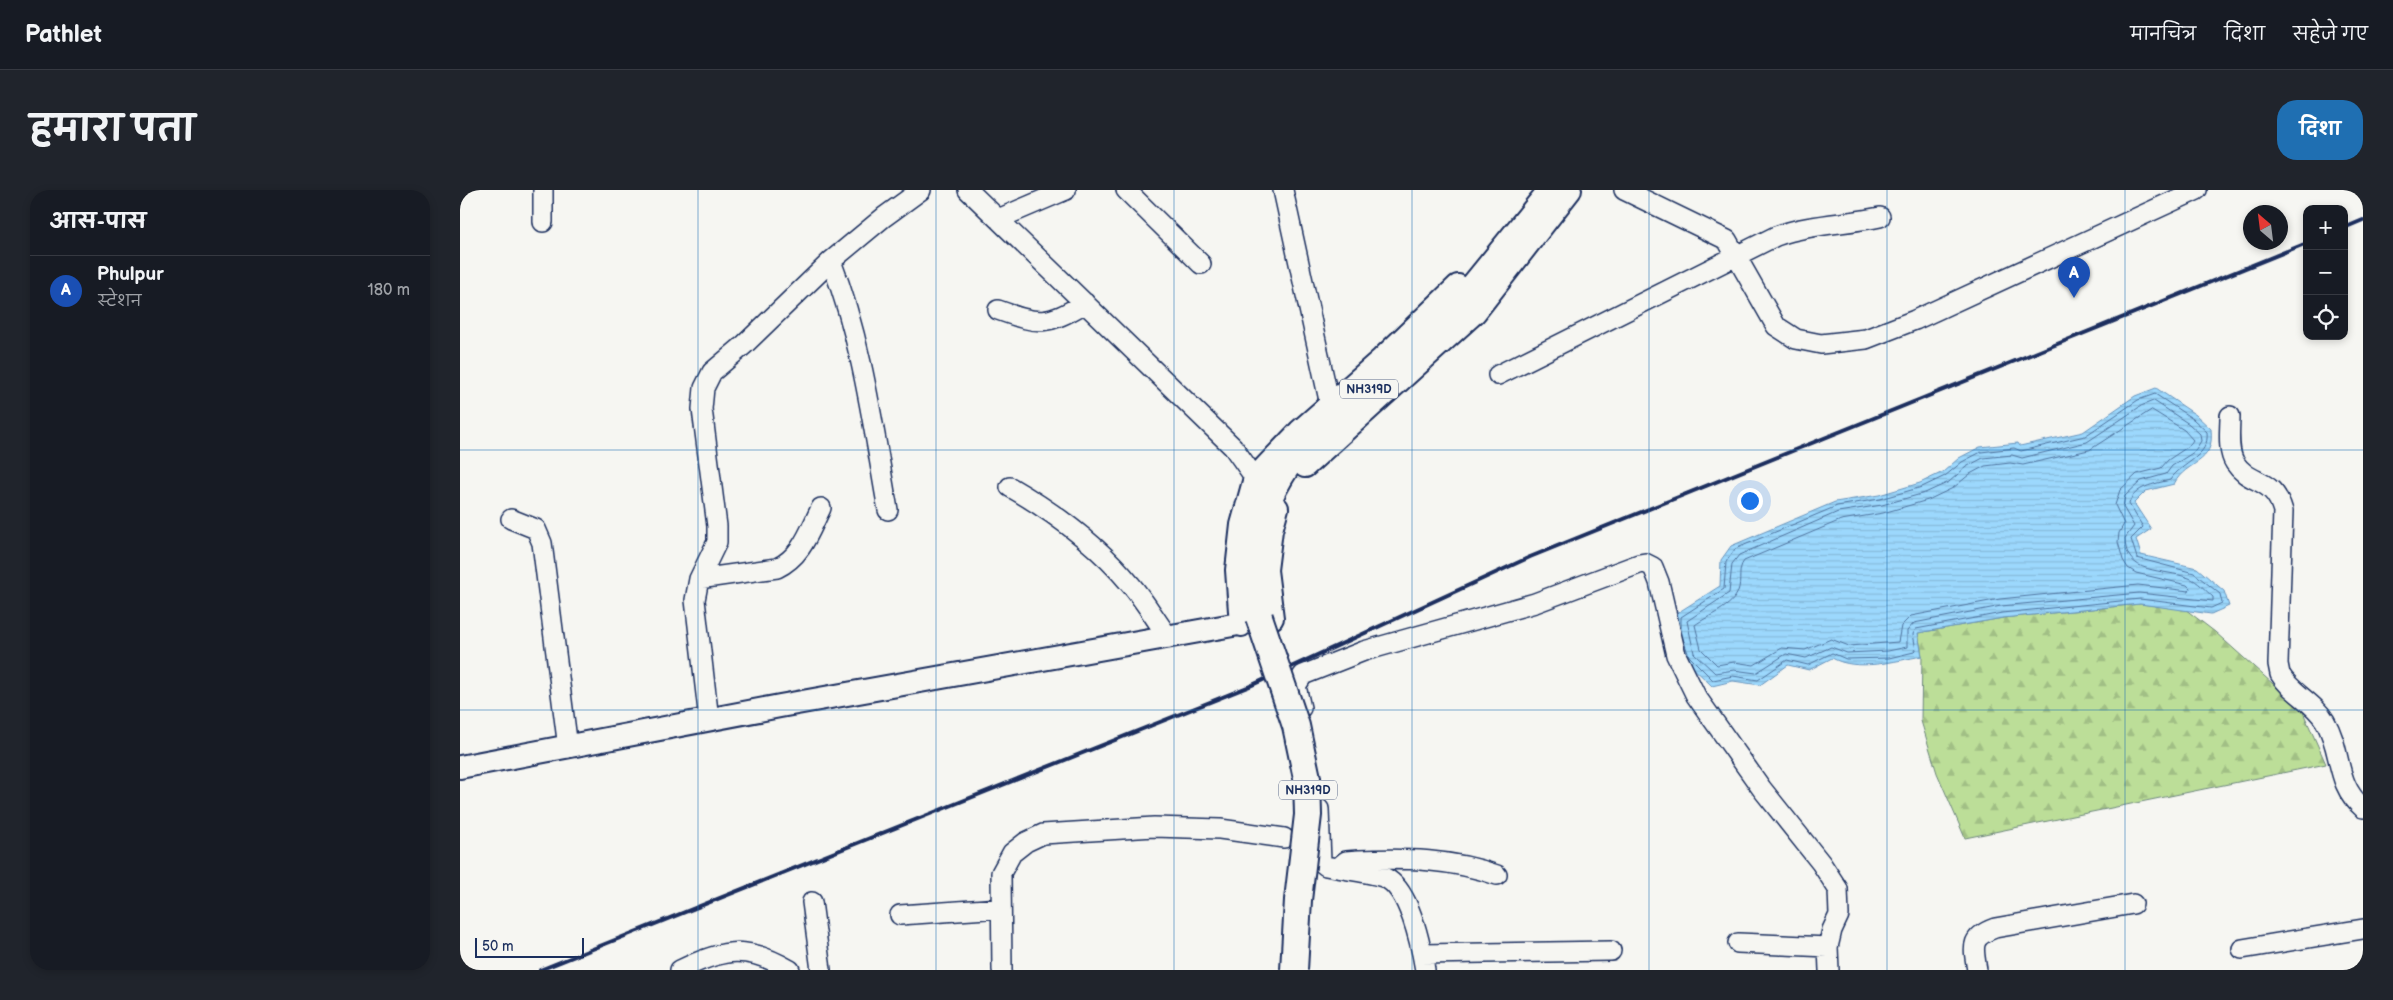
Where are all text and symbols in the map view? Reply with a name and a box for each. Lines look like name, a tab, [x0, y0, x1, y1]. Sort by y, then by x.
text: Pathlet	[25, 20, 102, 49]
text: मानचित्र	[2130, 24, 2196, 45]
text: दिशा	[2224, 24, 2265, 45]
text: सहेजे गए	[2293, 24, 2368, 45]
button: दिशा	[2277, 100, 2363, 160]
text: हमारा पता	[30, 108, 195, 151]
north arrow	[2243, 205, 2288, 250]
map controls	[2303, 205, 2348, 340]
button: +	[2303, 205, 2348, 250]
text: आस-पास	[50, 209, 146, 234]
button: −	[2303, 250, 2348, 295]
pin: A	[2058, 257, 2090, 298]
text: Phulpur	[97, 263, 164, 286]
text: A	[61, 281, 71, 300]
text: 180 m	[368, 281, 410, 300]
text: स्टेशन	[97, 292, 141, 311]
button: locate	[2303, 295, 2348, 340]
road number: NH319D	[1340, 380, 1398, 398]
your location	[1737, 488, 1763, 514]
road number: NH319D	[1279, 780, 1337, 800]
scale bar	[475, 935, 584, 958]
text: 50 m	[482, 938, 514, 955]

